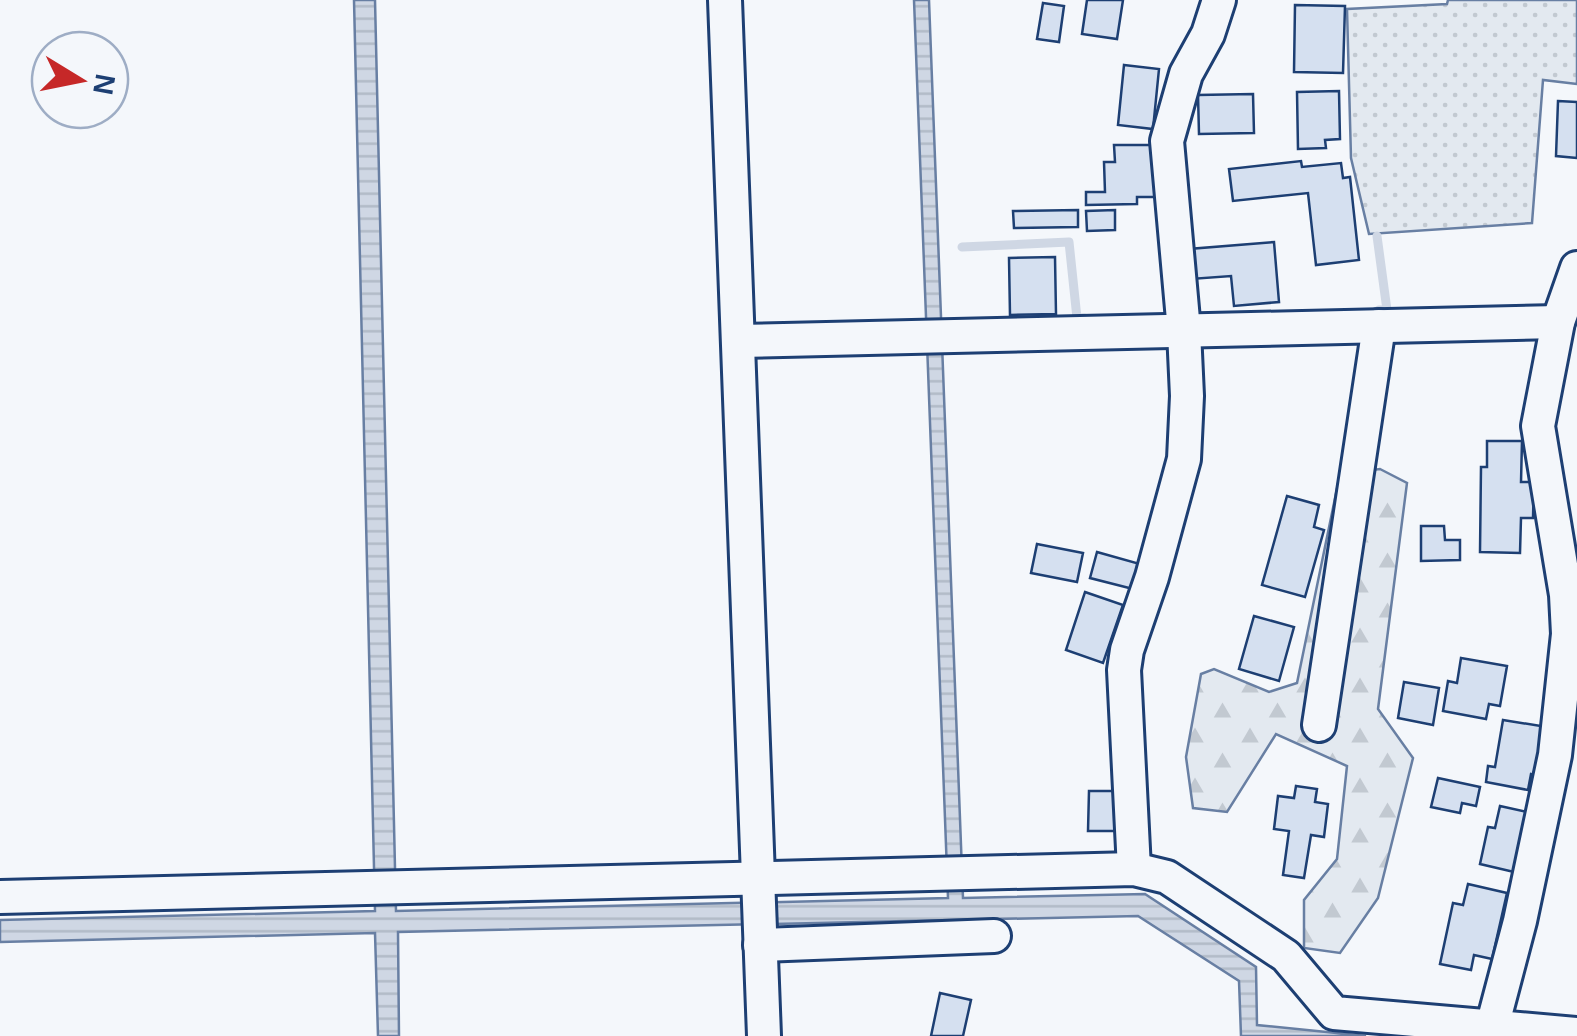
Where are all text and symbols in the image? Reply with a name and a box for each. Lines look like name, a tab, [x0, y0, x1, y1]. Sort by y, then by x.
north arrow	[30, 30, 130, 130]
text: N	[87, 72, 121, 97]

